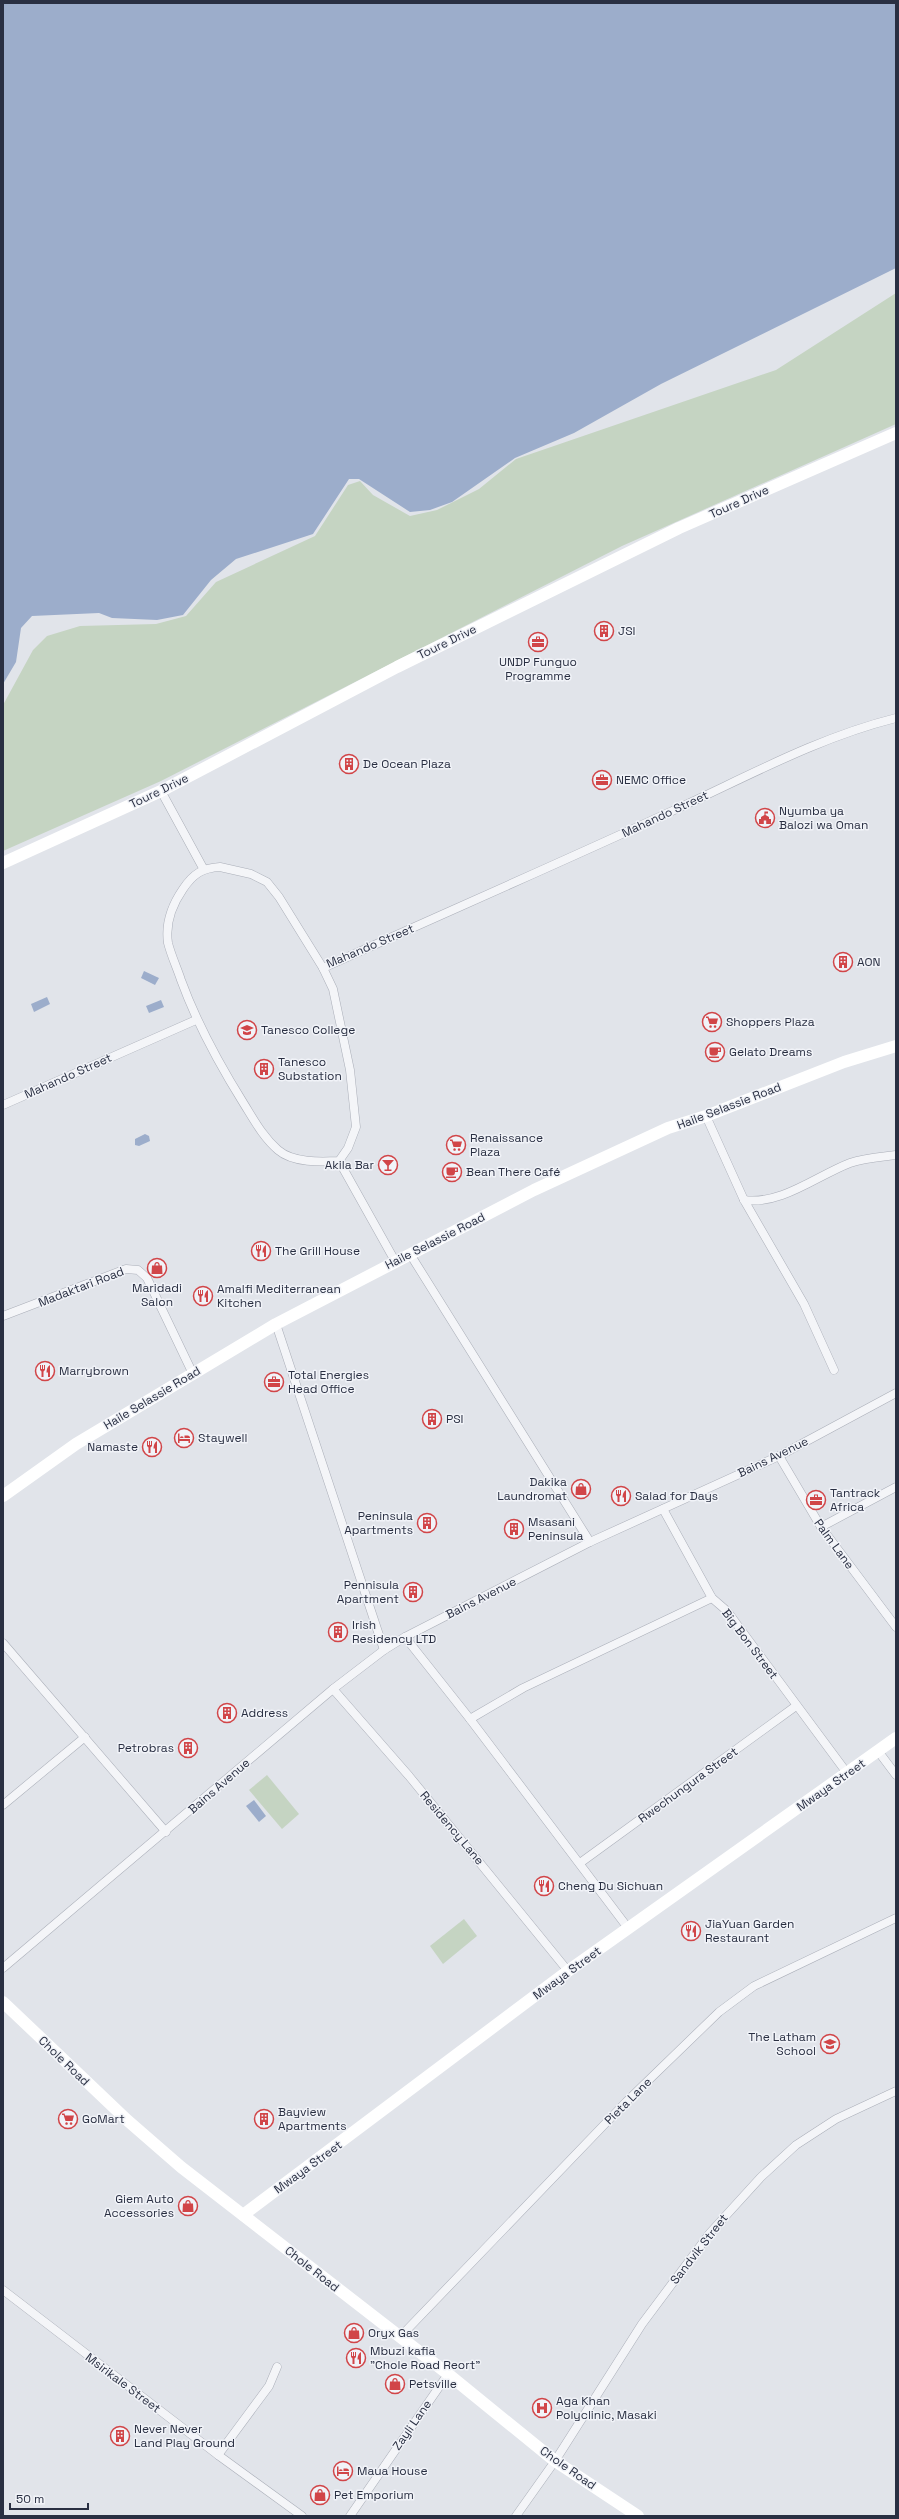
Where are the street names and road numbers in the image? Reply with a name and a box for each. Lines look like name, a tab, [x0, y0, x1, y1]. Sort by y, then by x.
street label: Toure Drive	[707, 482, 771, 522]
street label: Toure Drive	[415, 621, 479, 663]
street label: Toure Drive	[127, 770, 191, 812]
street label: Mahando Street	[619, 787, 711, 841]
street label: Mahando Street	[324, 920, 416, 972]
street label: Mahando Street	[22, 1050, 114, 1102]
street label: Haile Selassie Road	[675, 1079, 783, 1133]
street label: Haile Selassie Road	[382, 1209, 488, 1273]
street label: Madaktari Road	[36, 1263, 126, 1311]
street label: Haile Selassie Road	[101, 1363, 203, 1433]
street label: Bains Avenue	[735, 1433, 811, 1481]
street label: Palm Lane	[810, 1516, 858, 1572]
street label: Bains Avenue	[443, 1573, 519, 1623]
street label: Big Bon Street	[718, 1606, 782, 1682]
street label: Rwechungura Street	[635, 1743, 741, 1827]
street label: Bains Avenue	[185, 1755, 253, 1817]
street label: Mwaya Street	[793, 1755, 869, 1815]
street label: Residency Lane	[416, 1788, 488, 1868]
street label: Mwaya Street	[530, 1943, 604, 2003]
street label: Chole Road	[35, 2033, 93, 2089]
street label: Pieta Lane	[601, 2074, 655, 2128]
street label: Mwaya Street	[271, 2137, 345, 2197]
street label: Sandvik Street	[667, 2211, 731, 2287]
street label: Chole Road	[281, 2243, 343, 2295]
street label: Msirikale Street	[82, 2349, 164, 2417]
street label: Zayli Lane	[389, 2397, 435, 2453]
street label: Chole Road	[537, 2443, 599, 2493]

